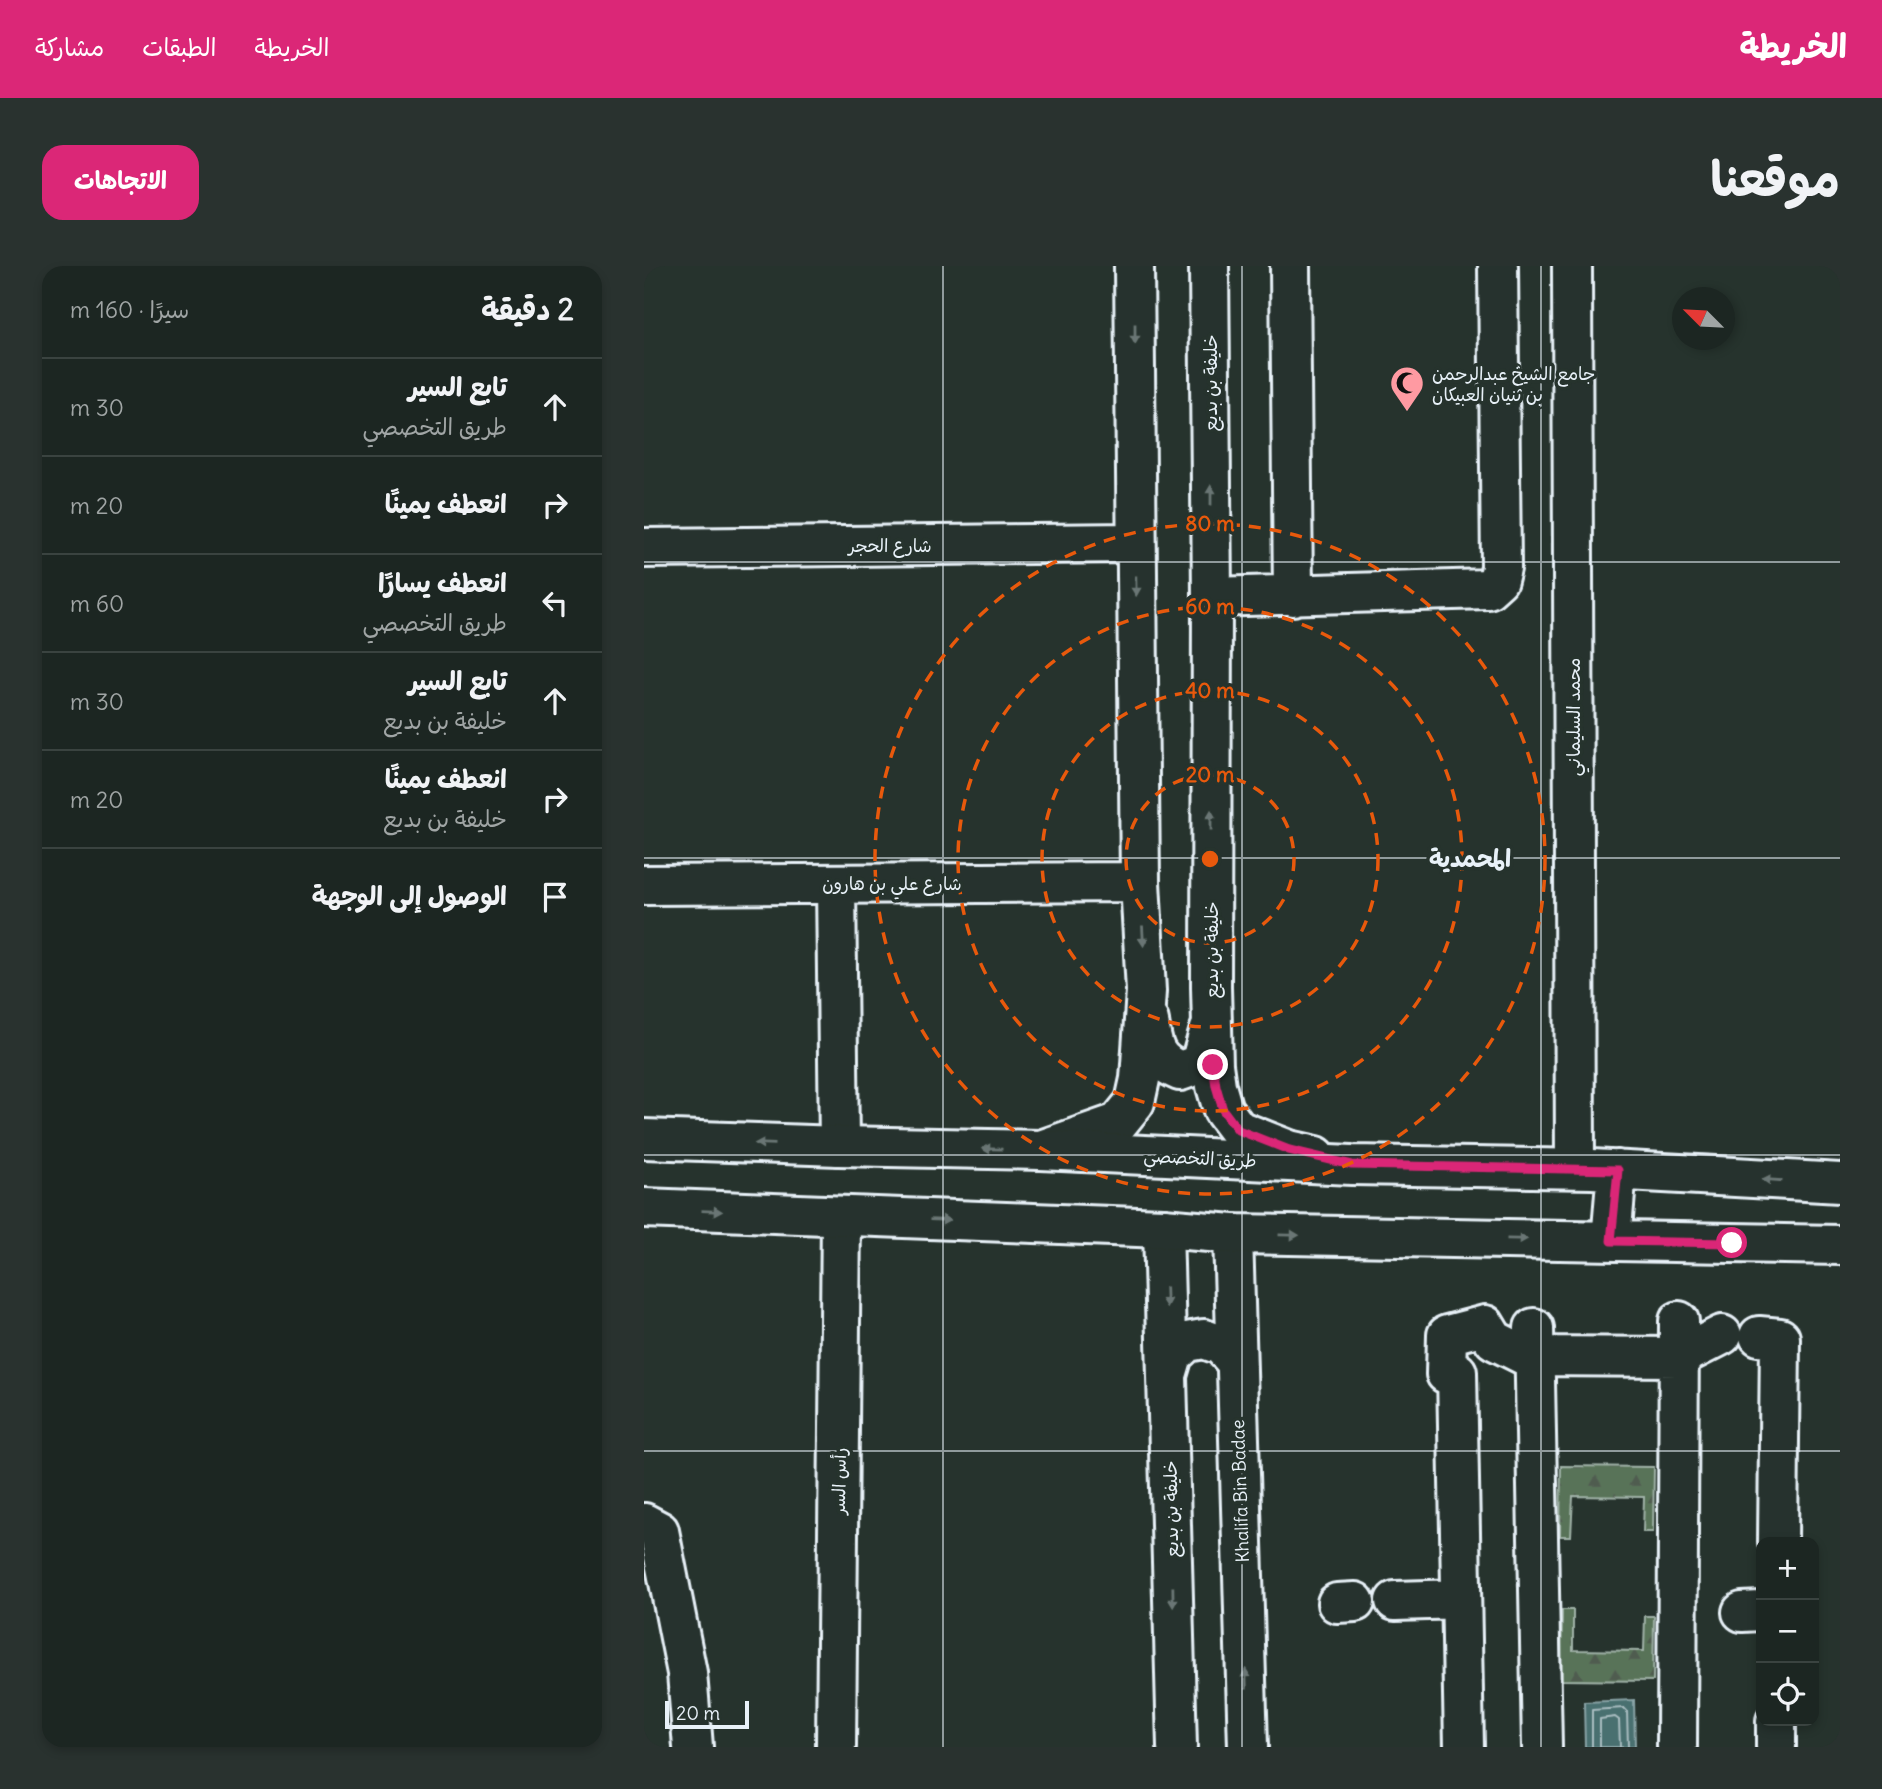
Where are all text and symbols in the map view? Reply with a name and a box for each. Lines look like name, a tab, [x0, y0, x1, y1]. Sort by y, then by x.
text: الخريطة	[1740, 25, 1847, 67]
text: مشاركة	[35, 32, 104, 62]
text: الطبقات	[142, 32, 217, 62]
text: الخريطة	[255, 32, 329, 62]
button: الاتجاهات	[42, 145, 199, 220]
text: موقعنا	[1710, 148, 1840, 209]
north arrow	[1672, 287, 1735, 350]
text: 2 دقيقة	[481, 290, 574, 328]
text: سيرًا · 160 m	[70, 295, 189, 324]
one-way arrow	[1129, 323, 1141, 345]
street label: خليفة بن بديع	[1199, 334, 1224, 432]
place label: جامع الشيخ عبدالرحمن بن ثنيان العبيكان	[1432, 362, 1595, 406]
mosque icon: جامع الشيخ عبدالرحمن بن ثنيان العبيكان	[1388, 364, 1426, 413]
text: تابع السير	[408, 370, 507, 403]
icon: ahead	[536, 388, 574, 426]
text: 30 m	[70, 393, 124, 422]
text: طريق التخصصي	[363, 412, 507, 441]
one-way arrow	[1205, 483, 1217, 505]
icon: right	[536, 486, 574, 524]
text: انعطف يمينًا	[385, 487, 507, 520]
text: 20 m	[70, 491, 123, 520]
text: 80 m	[1185, 510, 1235, 537]
street label: شارع الحجر	[846, 534, 932, 558]
text: انعطف يسارًا	[378, 566, 507, 599]
one-way arrow	[1130, 575, 1142, 597]
icon: left	[536, 584, 574, 622]
text: 60 m	[70, 589, 124, 618]
text: 60 m	[1185, 593, 1235, 620]
text: طريق التخصصي	[363, 608, 507, 637]
street label: محمد السليماني	[1562, 658, 1590, 776]
text: تابع السير	[408, 664, 507, 697]
text: 40 m	[1185, 677, 1235, 704]
icon: ahead	[536, 682, 574, 720]
text: 30 m	[70, 687, 124, 716]
text: خليفة بن بديع	[383, 706, 507, 735]
text: 20 m	[1186, 761, 1235, 788]
text: انعطف يمينًا	[385, 762, 507, 795]
icon: right	[536, 780, 574, 818]
text: 20 m	[70, 785, 123, 814]
text: خليفة بن بديع	[383, 804, 507, 833]
one-way arrow	[1205, 809, 1217, 831]
district label: المحمدية	[1429, 843, 1511, 873]
centre of rings	[1198, 847, 1222, 871]
street label: شارع علي بن هارون	[822, 872, 962, 900]
icon: arrive	[536, 878, 574, 916]
text: الوصول إلى الوجهة	[312, 879, 507, 912]
street label: خليفة بن بديع	[1200, 901, 1225, 999]
one-way arrow	[1138, 925, 1149, 947]
route end	[1197, 1049, 1228, 1080]
one-way arrow	[754, 1138, 776, 1149]
one-way arrow	[981, 1143, 1003, 1155]
street label: طريق التخصصي	[1143, 1144, 1257, 1177]
one-way arrow	[1761, 1175, 1783, 1186]
one-way arrow	[701, 1205, 723, 1216]
one-way arrow	[929, 1214, 951, 1225]
route start	[1716, 1227, 1747, 1258]
one-way arrow	[1278, 1229, 1300, 1241]
one-way arrow	[1506, 1233, 1528, 1245]
one-way arrow	[1160, 1286, 1171, 1308]
street label: Khalifa Bin Badae	[1226, 1419, 1254, 1563]
street label: رأس السر	[827, 1447, 851, 1517]
street label: خليفة بن بديع	[1159, 1460, 1185, 1558]
map controls	[1756, 1537, 1819, 1726]
button: +	[1756, 1537, 1819, 1600]
one-way arrow	[1168, 1587, 1179, 1609]
button: −	[1756, 1600, 1819, 1663]
button: locate	[1756, 1663, 1819, 1726]
one-way arrow	[1240, 1668, 1252, 1690]
scale bar	[665, 1698, 749, 1730]
text: 20 m	[676, 1701, 720, 1725]

